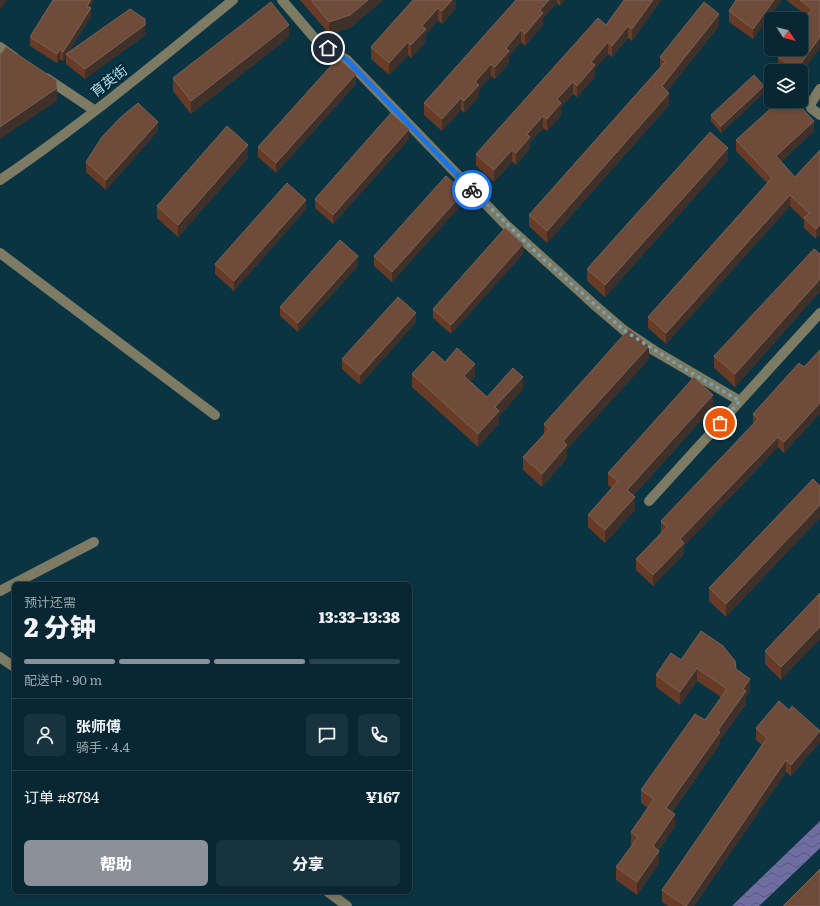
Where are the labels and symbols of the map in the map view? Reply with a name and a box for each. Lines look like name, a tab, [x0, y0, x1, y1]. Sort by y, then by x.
north arrow	[764, 12, 808, 56]
pin	[311, 31, 345, 65]
street label: 育英街	[86, 59, 131, 101]
courier	[452, 170, 492, 210]
pin	[703, 406, 737, 440]

